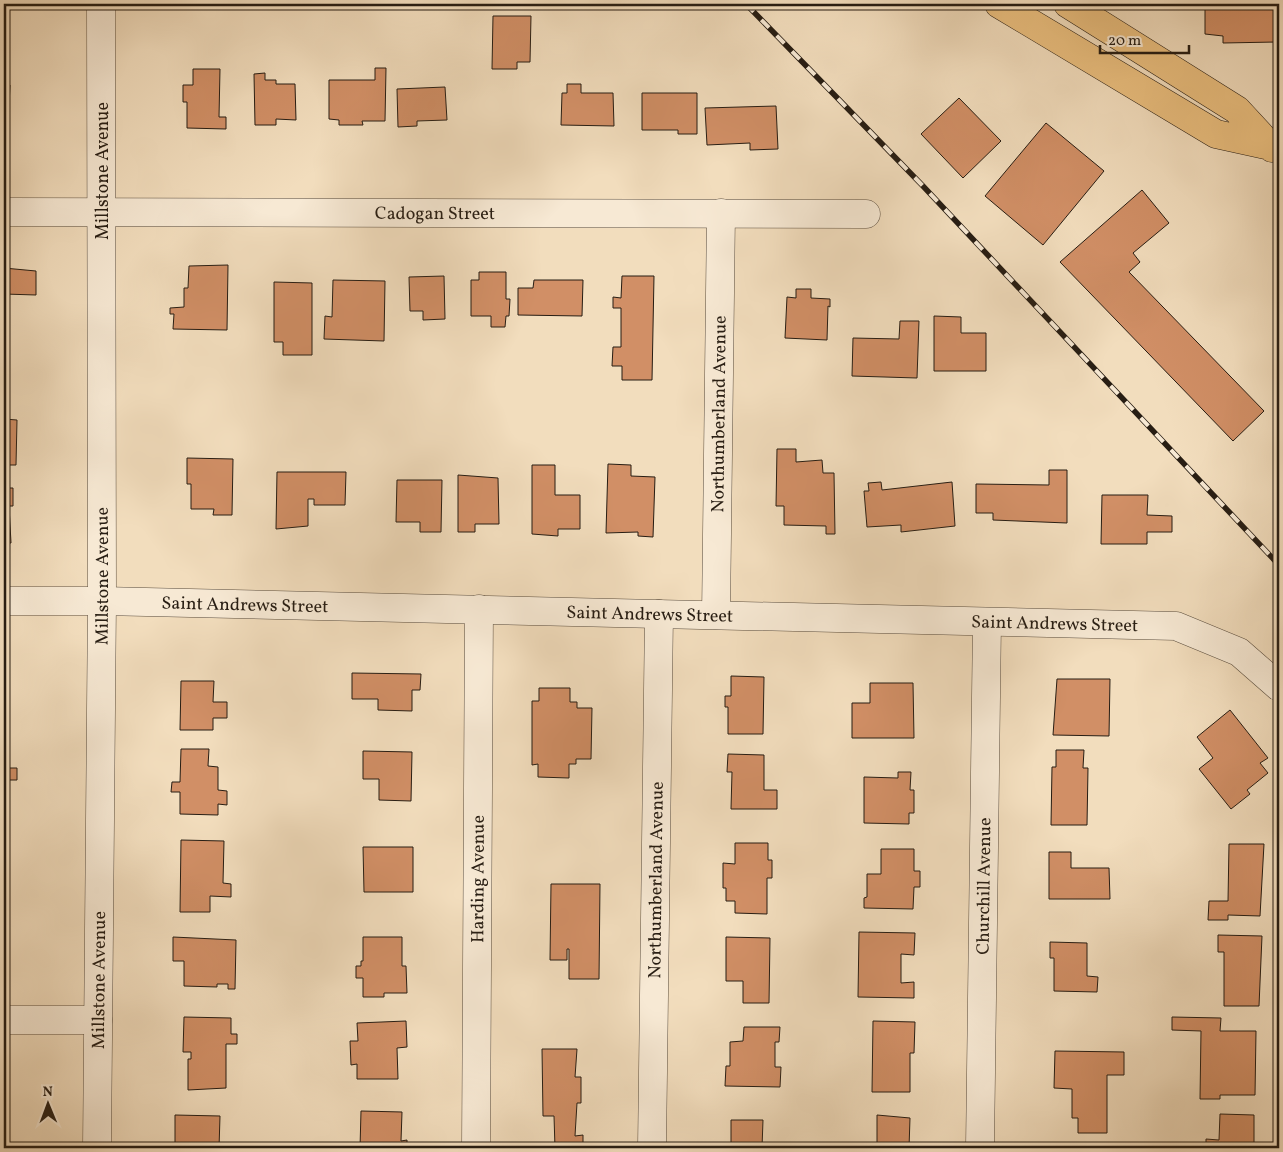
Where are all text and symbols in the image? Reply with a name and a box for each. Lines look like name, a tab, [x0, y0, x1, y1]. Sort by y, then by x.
scale bar	[1100, 22, 1189, 54]
text: 20 m	[1108, 31, 1141, 52]
street label: Millstone Avenue	[91, 102, 116, 240]
street label: Cadogan Street	[375, 202, 495, 227]
street label: Northumberland Avenue	[706, 315, 734, 513]
street label: Millstone Avenue	[91, 507, 116, 645]
street label: Saint Andrews Street	[161, 591, 329, 620]
street label: Saint Andrews Street	[566, 601, 734, 630]
street label: Saint Andrews Street	[971, 610, 1138, 639]
street label: Northumberland Avenue	[643, 781, 671, 979]
street label: Harding Avenue	[466, 815, 492, 943]
street label: Churchill Avenue	[972, 817, 998, 955]
street label: Millstone Avenue	[87, 911, 113, 1049]
north arrow	[22, 1080, 72, 1130]
text: N	[43, 1083, 53, 1102]

